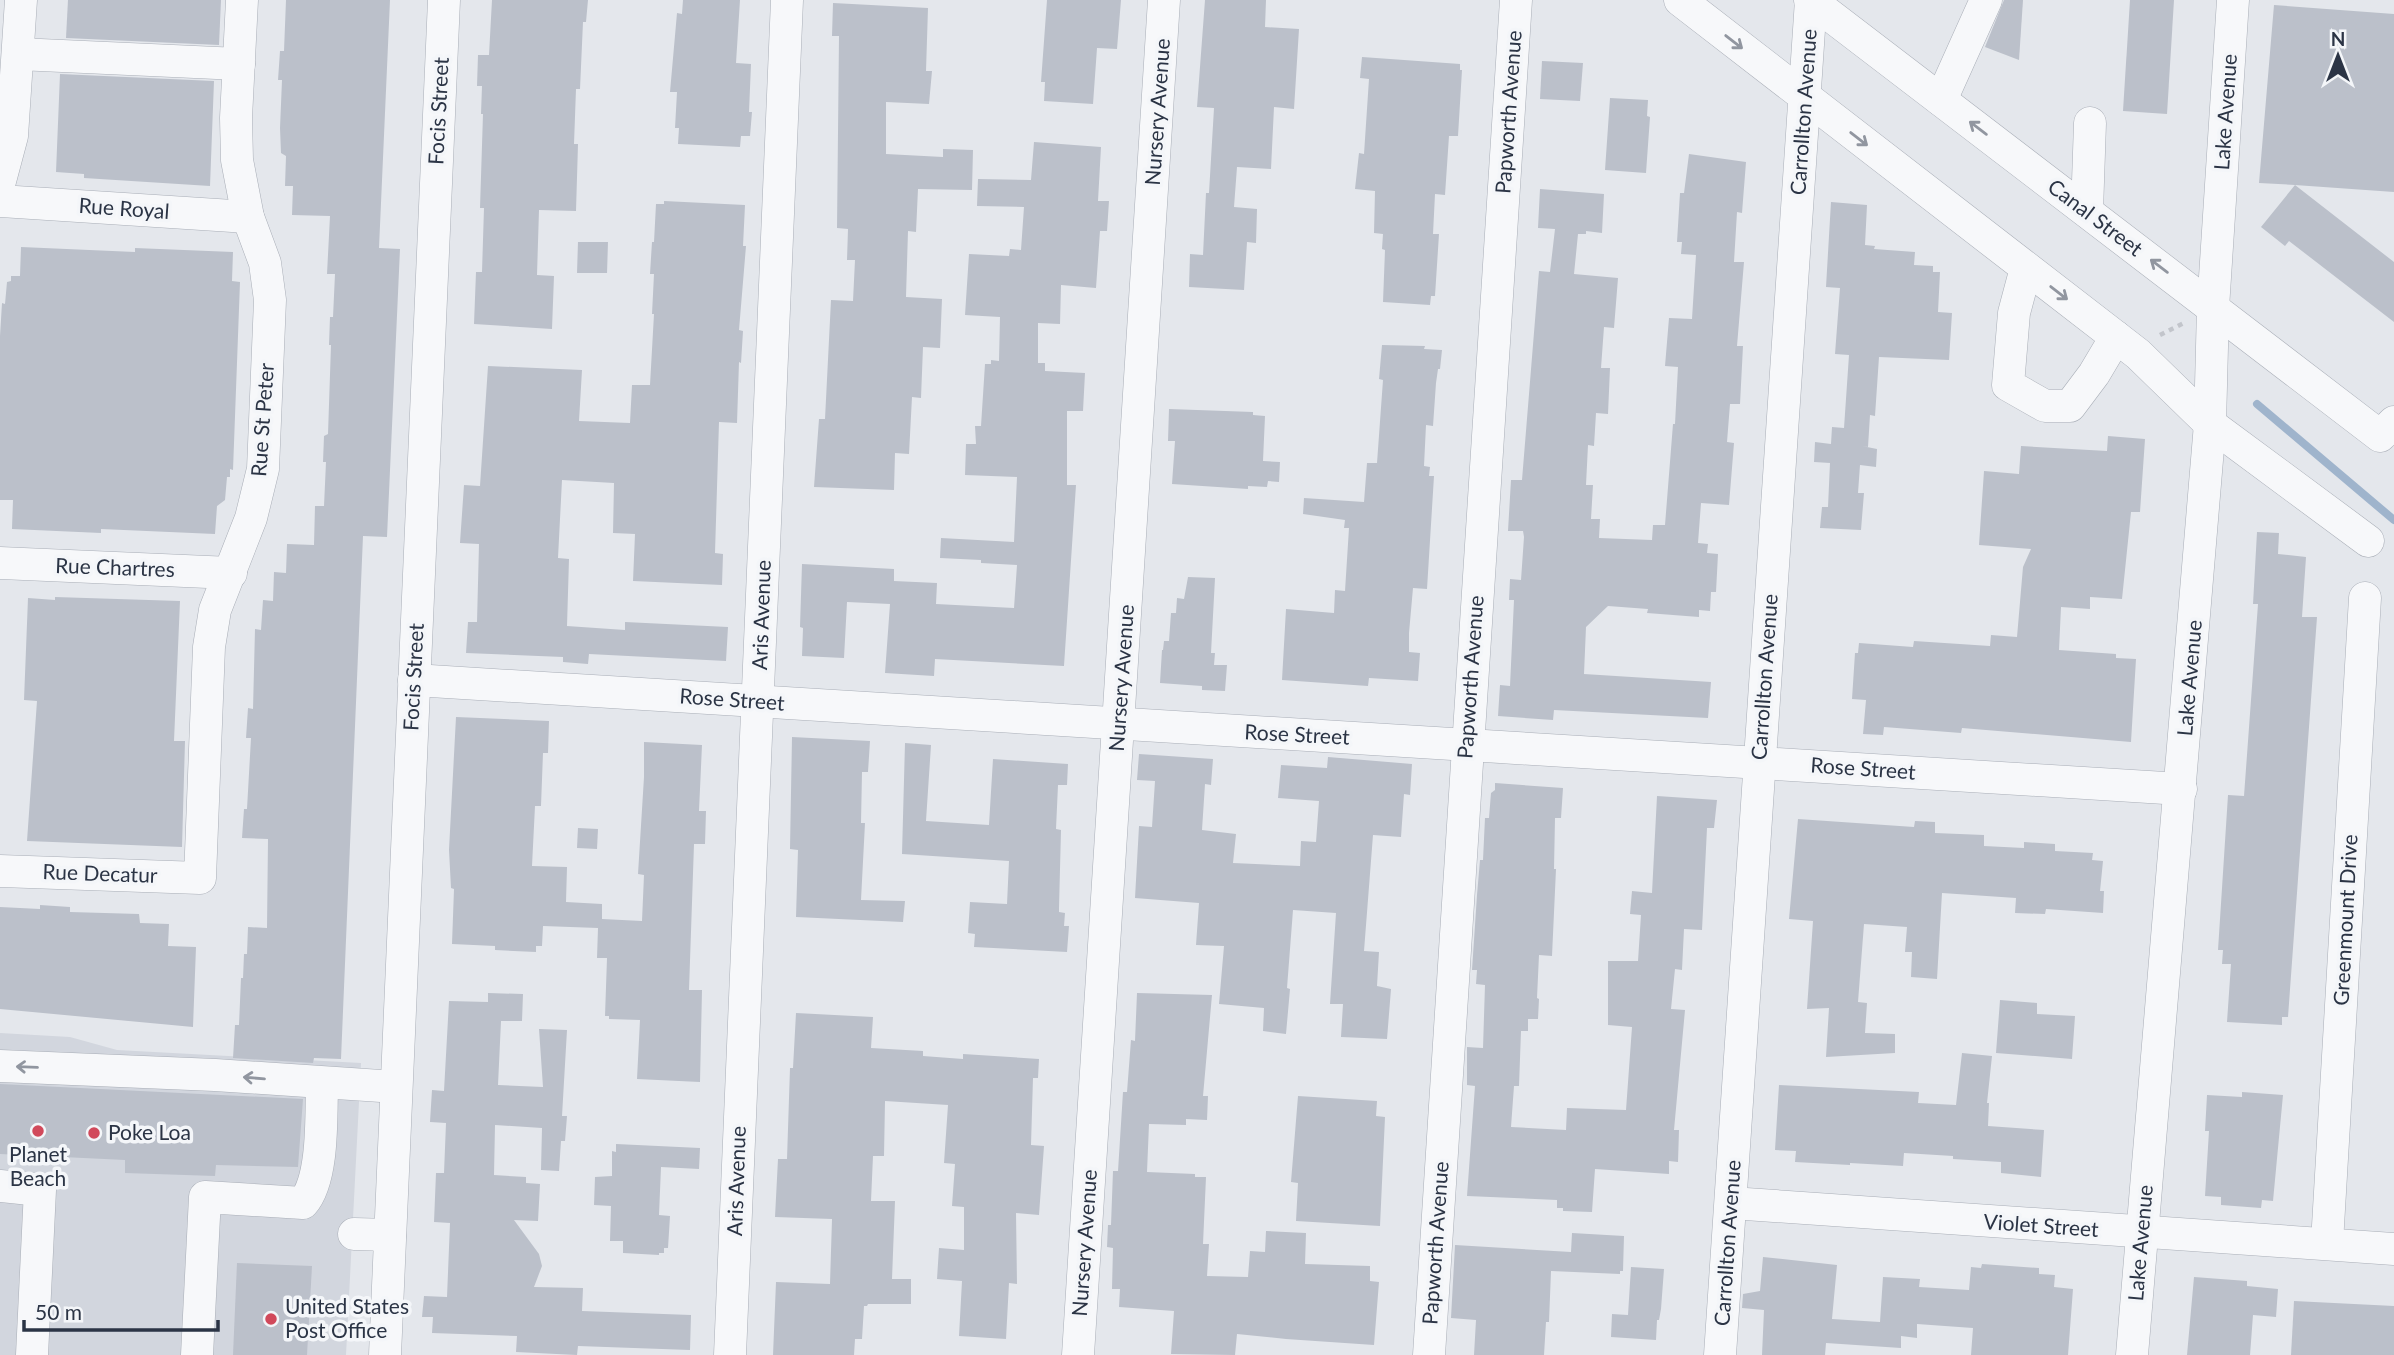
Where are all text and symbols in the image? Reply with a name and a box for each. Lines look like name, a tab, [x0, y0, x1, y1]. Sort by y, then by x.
north arrow	[2303, 21, 2373, 91]
text: N	[2331, 27, 2345, 50]
street label: Carrollton Avenue	[1784, 28, 1821, 196]
street label: Papworth Avenue	[1489, 29, 1526, 194]
one-way arrow	[1725, 34, 1743, 49]
street label: Nursery Avenue	[1139, 37, 1174, 186]
street label: Lake Avenue	[2208, 53, 2241, 171]
street label: Focis Street	[422, 56, 453, 165]
one-way arrow	[1969, 121, 1987, 136]
one-way arrow	[1850, 131, 1869, 146]
street label: Canal Street	[2044, 173, 2149, 261]
street label: Rue Royal	[78, 192, 170, 223]
one-way arrow	[2150, 259, 2168, 274]
one-way arrow	[2049, 286, 2068, 301]
street label: Rue St Peter	[245, 362, 278, 478]
street label: Rue Chartres	[55, 552, 175, 581]
street label: Aris Avenue	[746, 559, 775, 670]
street label: Carrollton Avenue	[1745, 593, 1782, 761]
street label: Papworth Avenue	[1451, 594, 1488, 759]
street label: Nursery Avenue	[1103, 603, 1138, 752]
street label: Lake Avenue	[2171, 619, 2206, 737]
street label: Focis Street	[397, 622, 428, 731]
street label: Rose Street	[679, 682, 786, 715]
street label: Rose Street	[1244, 718, 1351, 749]
street label: Rose Street	[1810, 751, 1917, 784]
street label: Greenmount Drive	[2328, 834, 2361, 1006]
street label: Rue Decatur	[42, 858, 158, 887]
one-way arrow	[16, 1060, 39, 1073]
one-way arrow	[244, 1071, 266, 1084]
place label: Poke Loa	[108, 1119, 191, 1144]
marker: Planet Beach	[30, 1123, 46, 1139]
marker: Poke Loa	[86, 1125, 102, 1141]
street label: Aris Avenue	[721, 1125, 750, 1236]
place label: Planet Beach	[9, 1141, 68, 1190]
street label: Carrollton Avenue	[1708, 1159, 1745, 1327]
street label: Papworth Avenue	[1416, 1160, 1453, 1325]
street label: Nursery Avenue	[1066, 1168, 1101, 1317]
street label: Lake Avenue	[2122, 1184, 2157, 1302]
street label: Violet Street	[1983, 1208, 2100, 1241]
scale bar	[24, 1288, 219, 1332]
place label: United States Post Office	[285, 1293, 409, 1342]
text: 50 m	[35, 1299, 82, 1324]
marker: United States Post Office	[263, 1311, 279, 1327]

